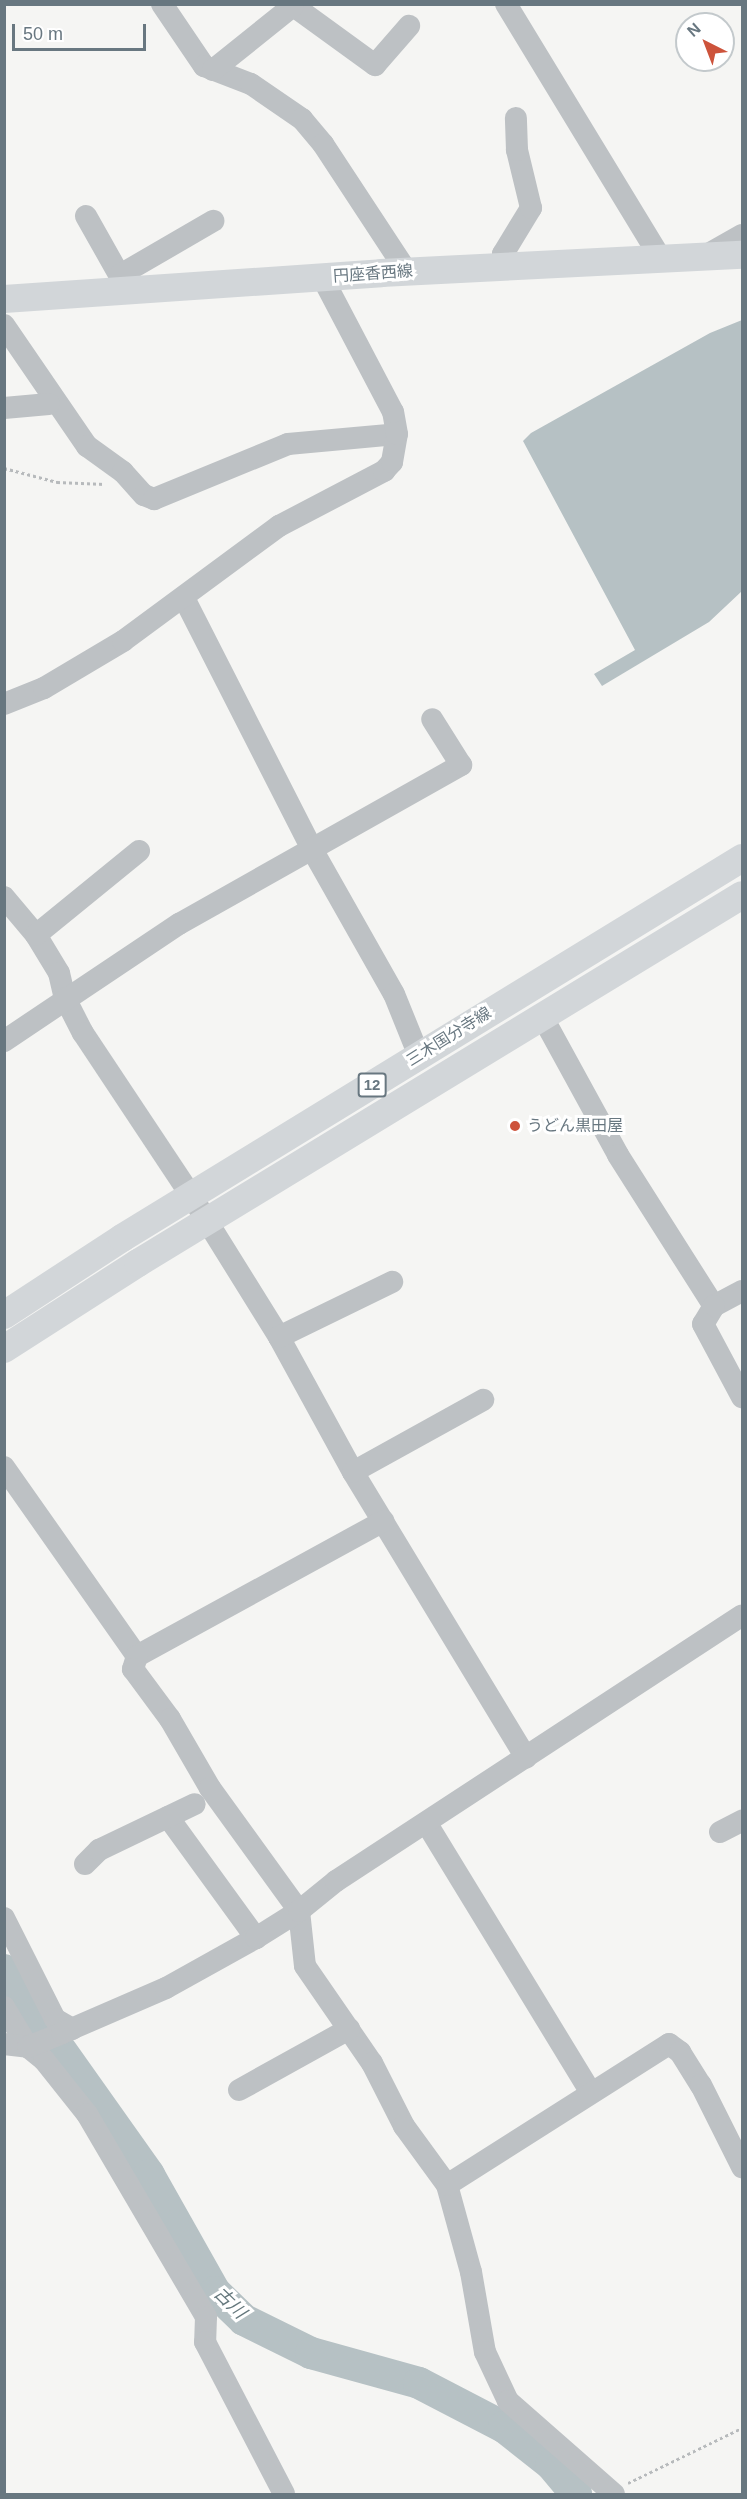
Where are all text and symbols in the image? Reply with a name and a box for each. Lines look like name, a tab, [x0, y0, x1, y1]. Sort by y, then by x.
scale bar	[15, 12, 148, 50]
north arrow	[675, 12, 735, 72]
text: N	[684, 20, 704, 40]
text: 50 m	[23, 24, 63, 44]
street label: 円座香西線	[332, 262, 414, 286]
street label: 三木国分寺線	[403, 1003, 495, 1071]
road number: 12	[357, 1073, 387, 1097]
place label: うどん黒田屋	[527, 1116, 623, 1136]
marker: うどん黒田屋	[508, 1119, 522, 1133]
water label: 古川	[210, 2283, 250, 2323]

